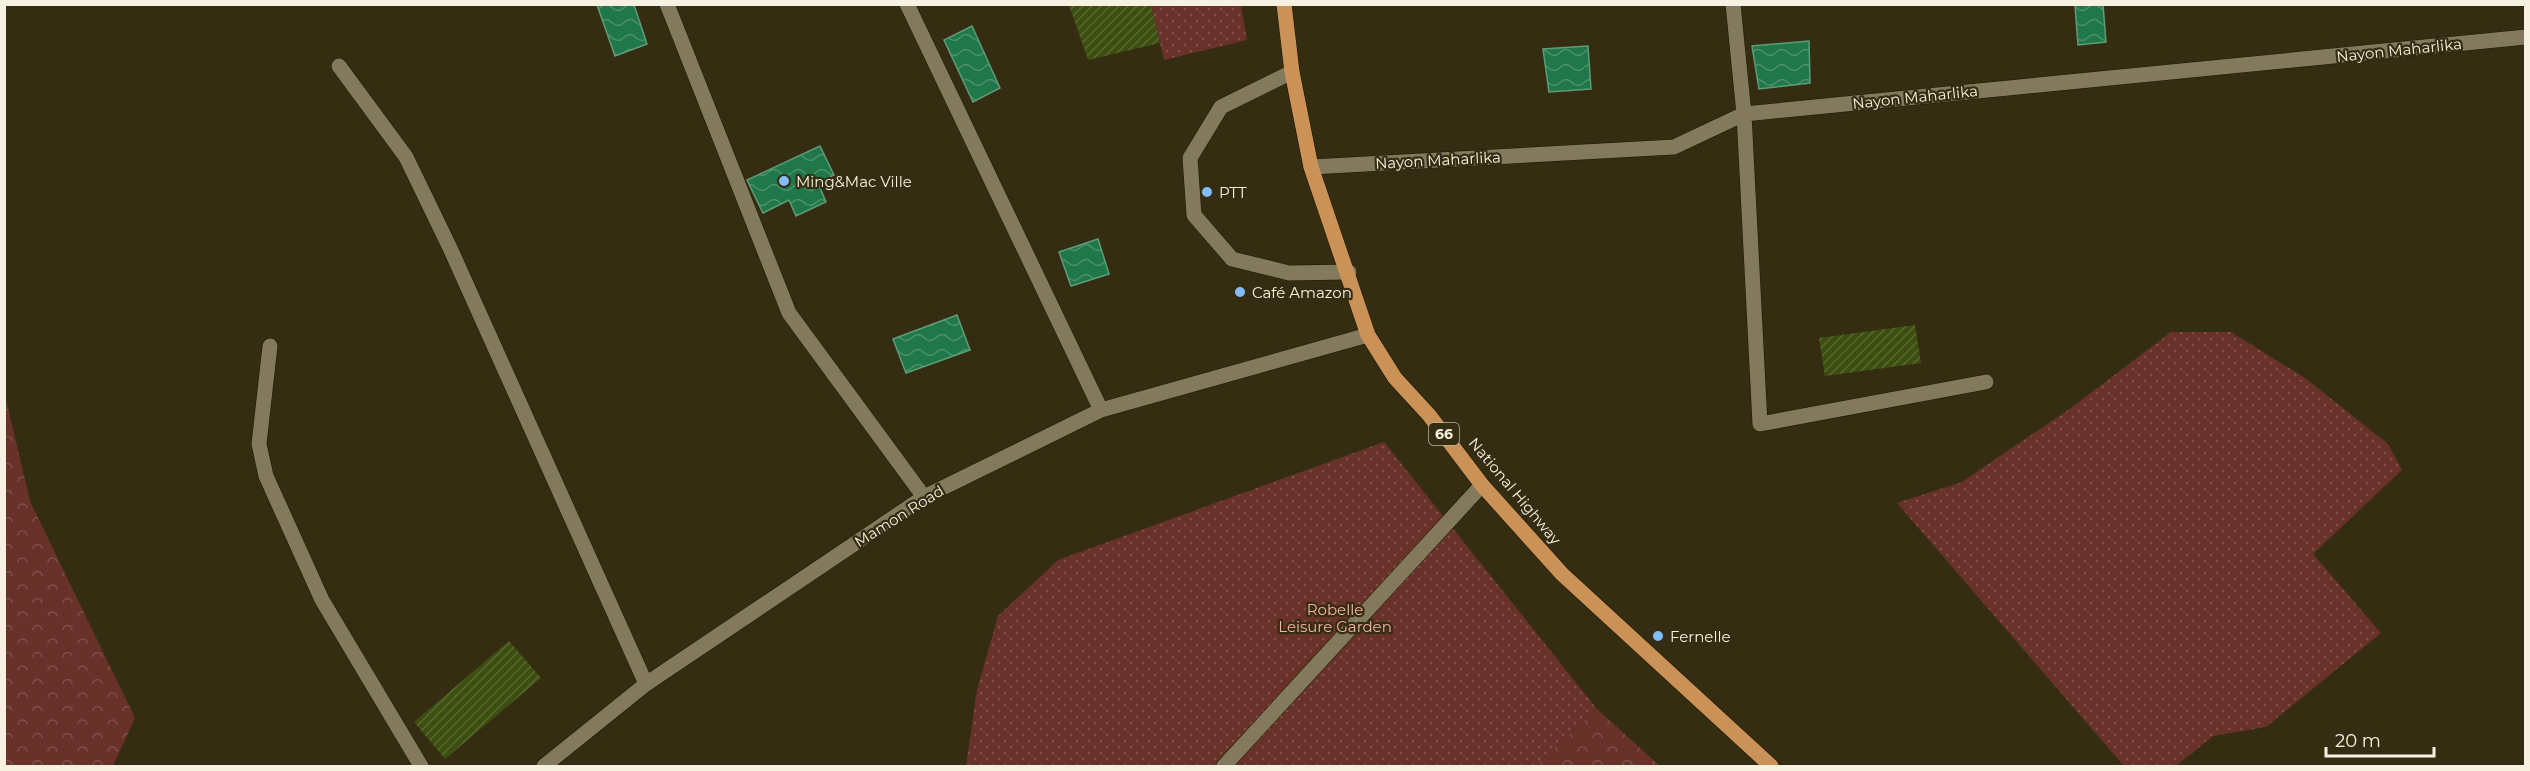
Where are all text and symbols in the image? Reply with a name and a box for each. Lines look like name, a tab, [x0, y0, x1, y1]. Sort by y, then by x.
street label: Nayon Maharlika	[2335, 34, 2463, 66]
street label: Nayon Maharlika	[1851, 81, 1979, 113]
street label: Nayon Maharlika	[1375, 147, 1501, 173]
place label: Ming&Mac Ville	[796, 172, 912, 191]
marker: Ming&Mac Ville	[777, 174, 791, 188]
place label: PTT	[1219, 183, 1247, 202]
marker: PTT	[1200, 185, 1214, 199]
place label: Café Amazon	[1252, 283, 1352, 302]
marker: Café Amazon	[1233, 285, 1247, 299]
road number: 66	[1429, 423, 1459, 445]
street label: National Highway	[1465, 434, 1566, 549]
street label: Mamon Road	[851, 481, 947, 551]
park label: Robelle Leisure Garden	[1278, 600, 1392, 636]
place label: Fernelle	[1670, 627, 1731, 646]
marker: Fernelle	[1651, 629, 1665, 643]
scale bar	[2326, 720, 2434, 758]
text: 20 m	[2335, 730, 2381, 752]

